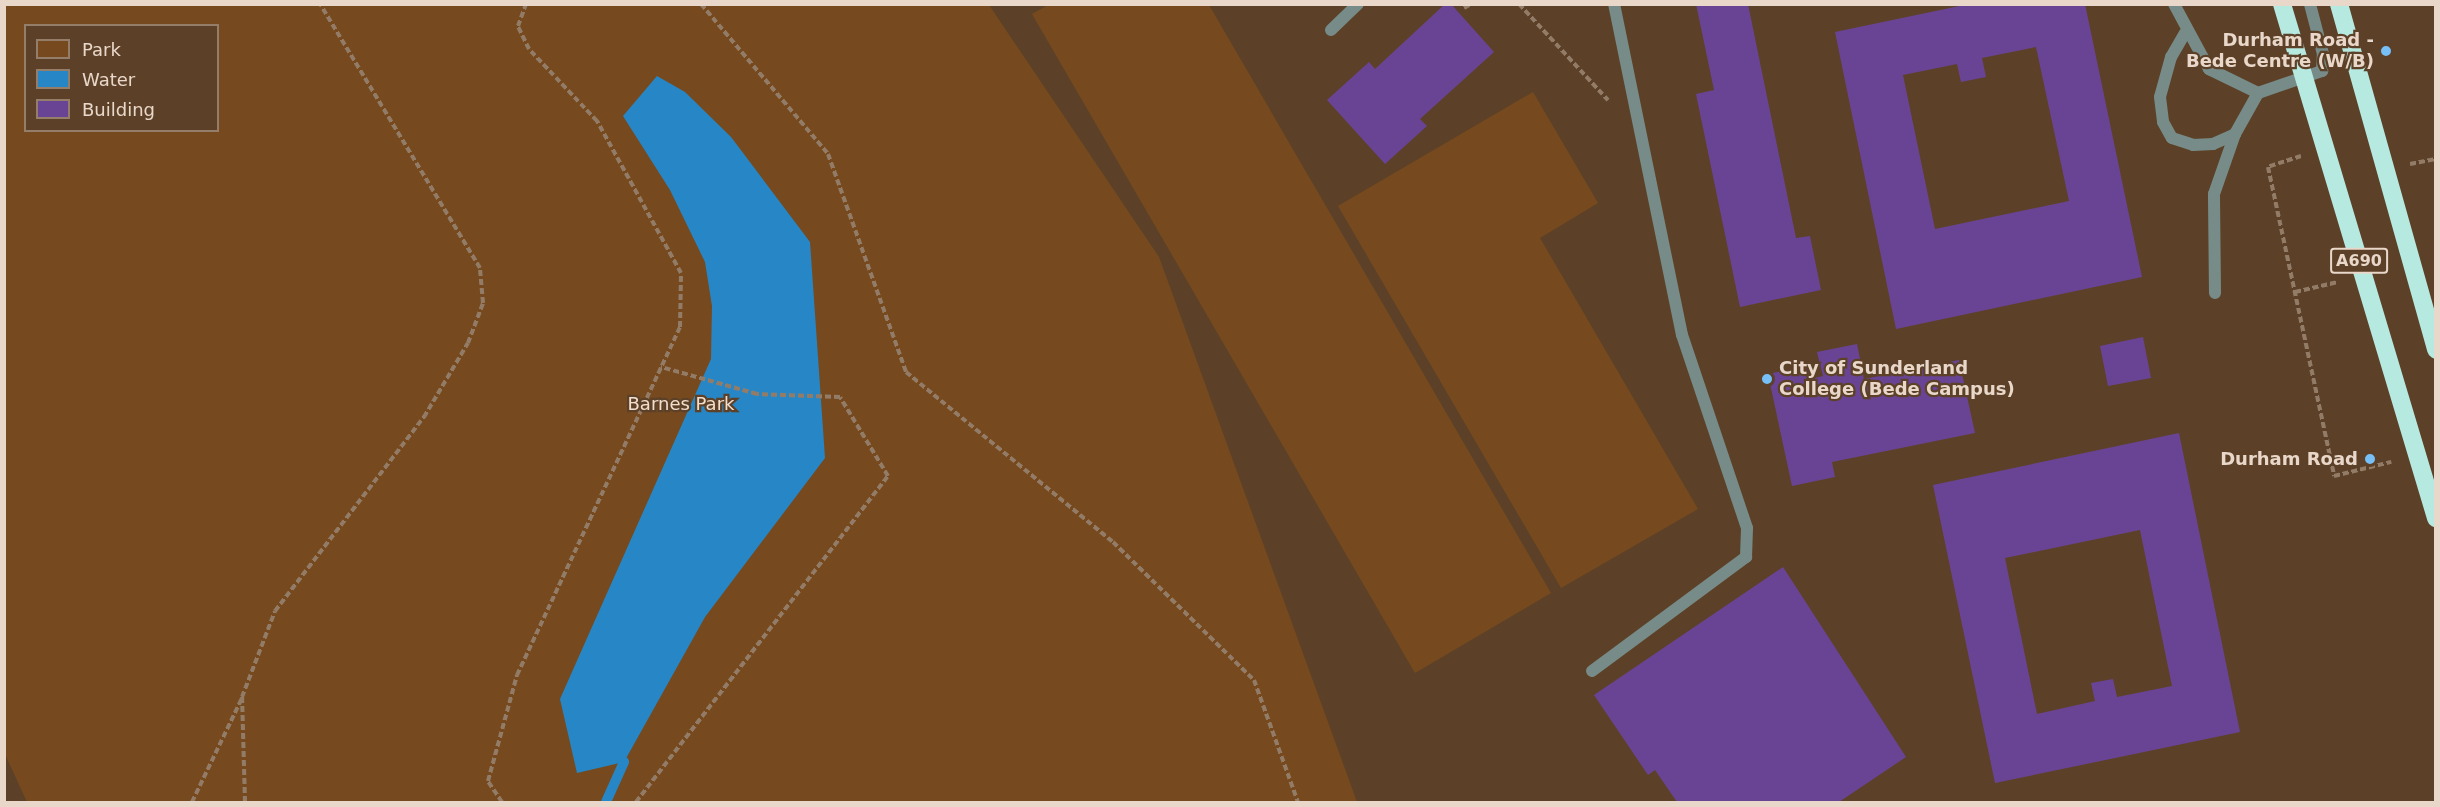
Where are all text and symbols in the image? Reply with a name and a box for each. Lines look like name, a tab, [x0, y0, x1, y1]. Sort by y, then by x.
legend	[24, 24, 219, 132]
place label: Durham Road - Bede Centre (W/B)	[2186, 30, 2374, 72]
text: Park	[82, 39, 121, 60]
marker: Durham Road - Bede Centre (W/B)	[2379, 44, 2393, 58]
text: Water	[82, 69, 135, 90]
text: Building	[82, 99, 155, 120]
road number: A690	[2329, 248, 2389, 274]
place label: City of Sunderland College (Bede Campus)	[1779, 358, 2015, 400]
marker: City of Sunderland College (Bede Campus)	[1760, 372, 1774, 386]
park label: Barnes Park	[628, 393, 734, 415]
place label: Durham Road	[2220, 448, 2358, 470]
marker: Durham Road	[2363, 452, 2377, 466]

